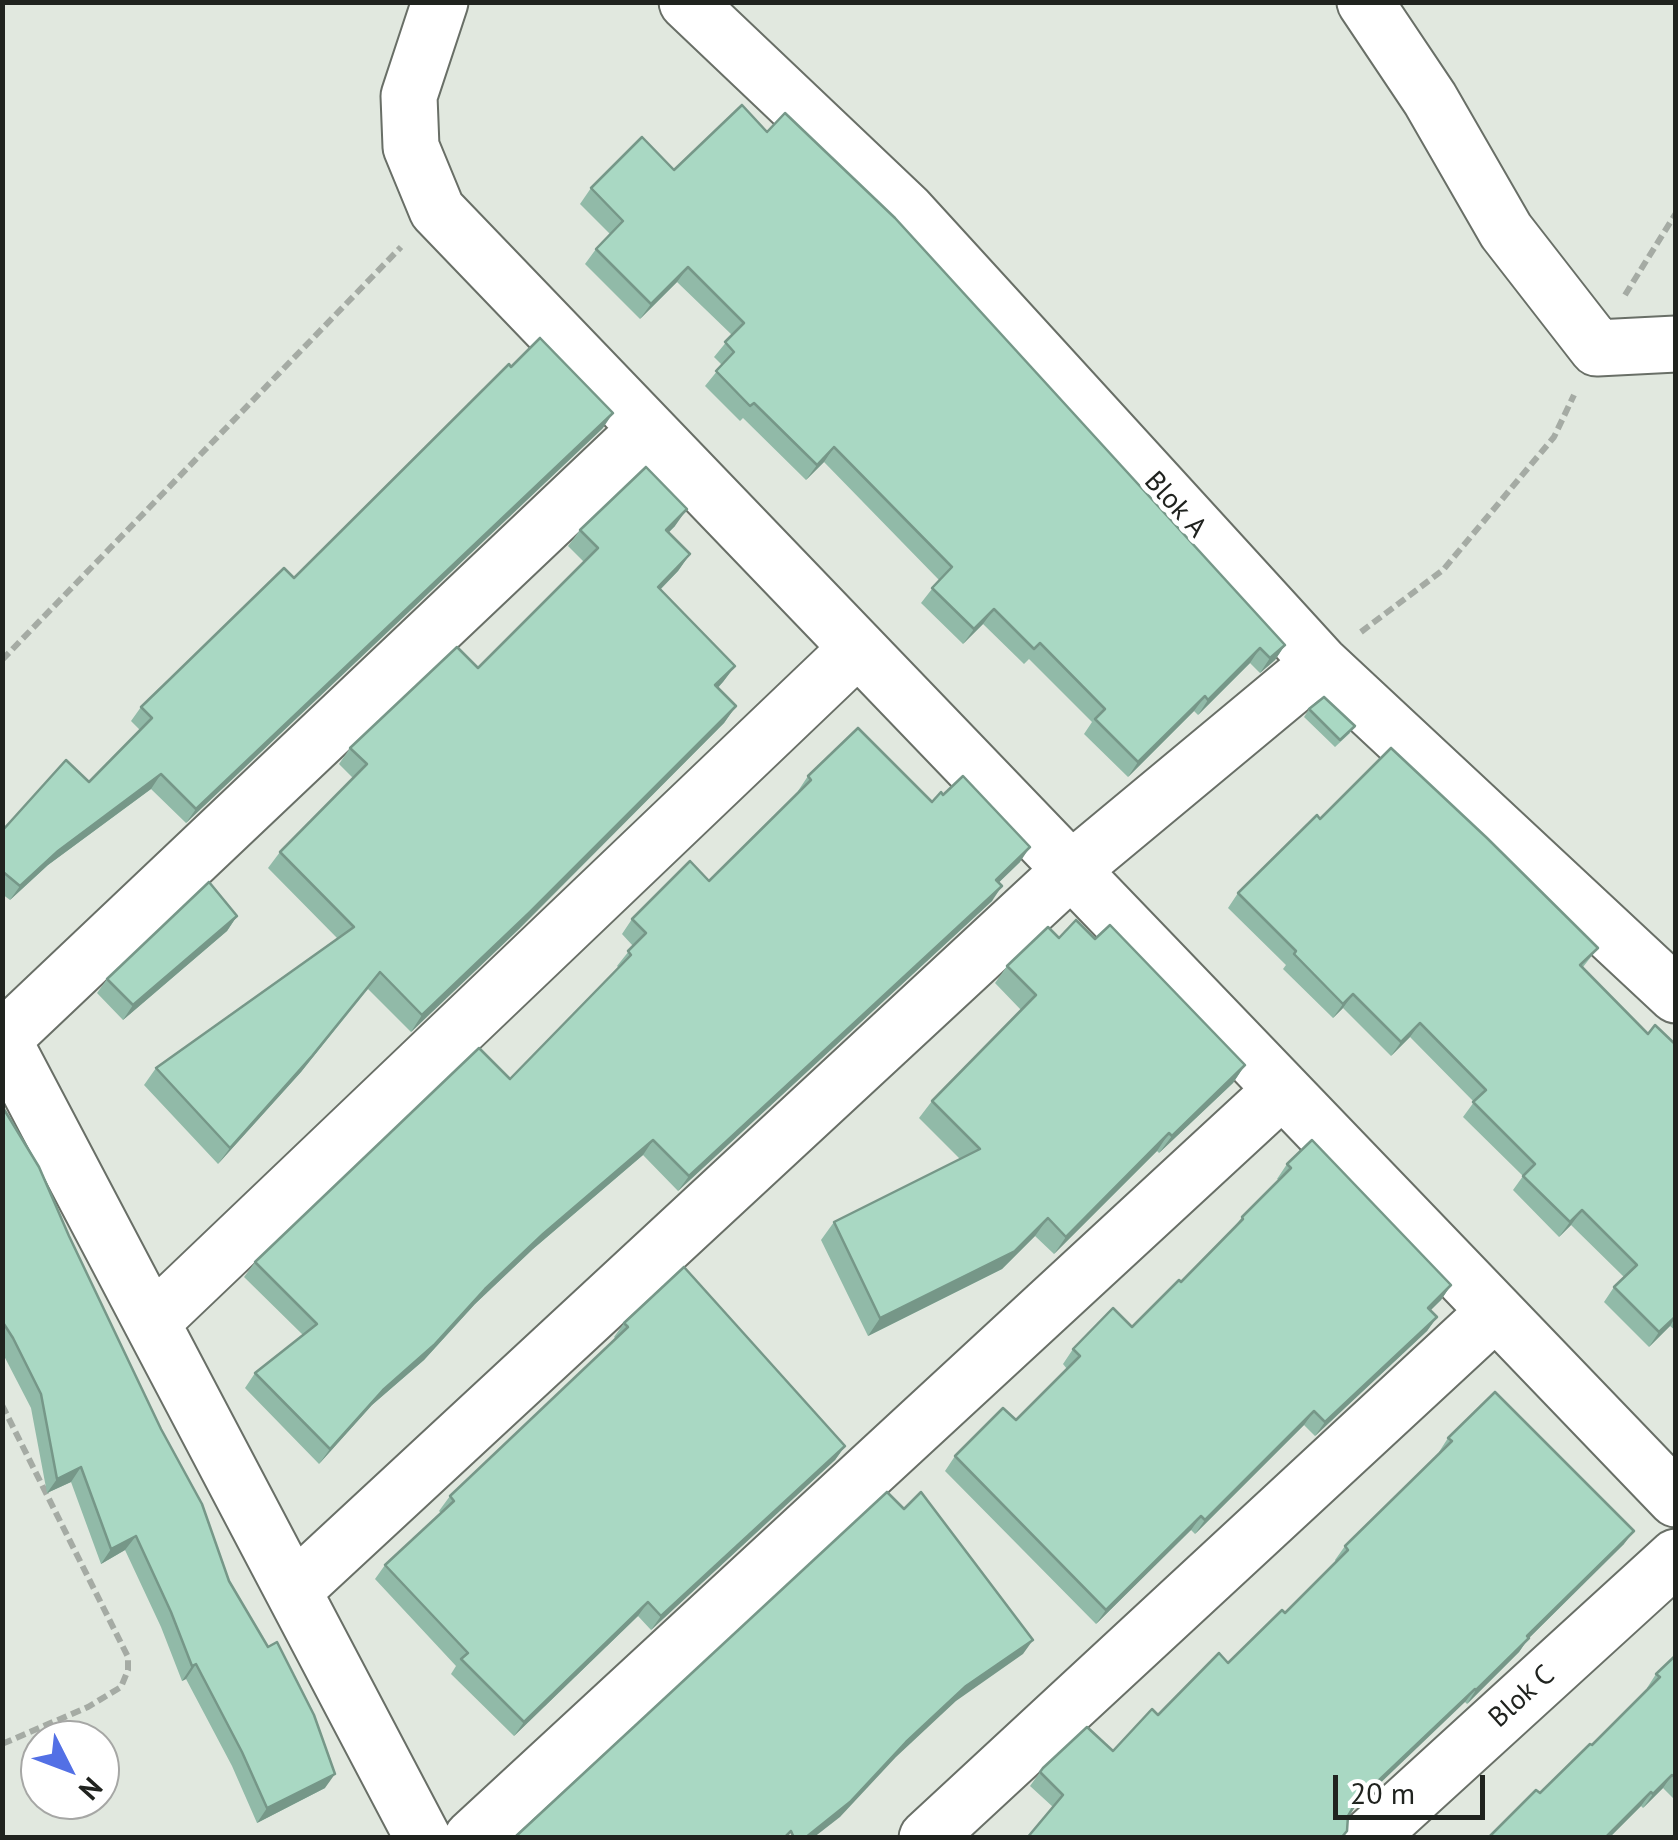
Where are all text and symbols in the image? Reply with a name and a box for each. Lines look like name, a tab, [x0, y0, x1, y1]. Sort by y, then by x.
street label: Blok A	[1137, 465, 1213, 545]
street label: Blok C	[1482, 1659, 1562, 1735]
north arrow	[20, 1720, 120, 1820]
scale bar	[1338, 1755, 1490, 1817]
text: N	[71, 1770, 111, 1808]
text: 20 m	[1350, 1773, 1415, 1812]

